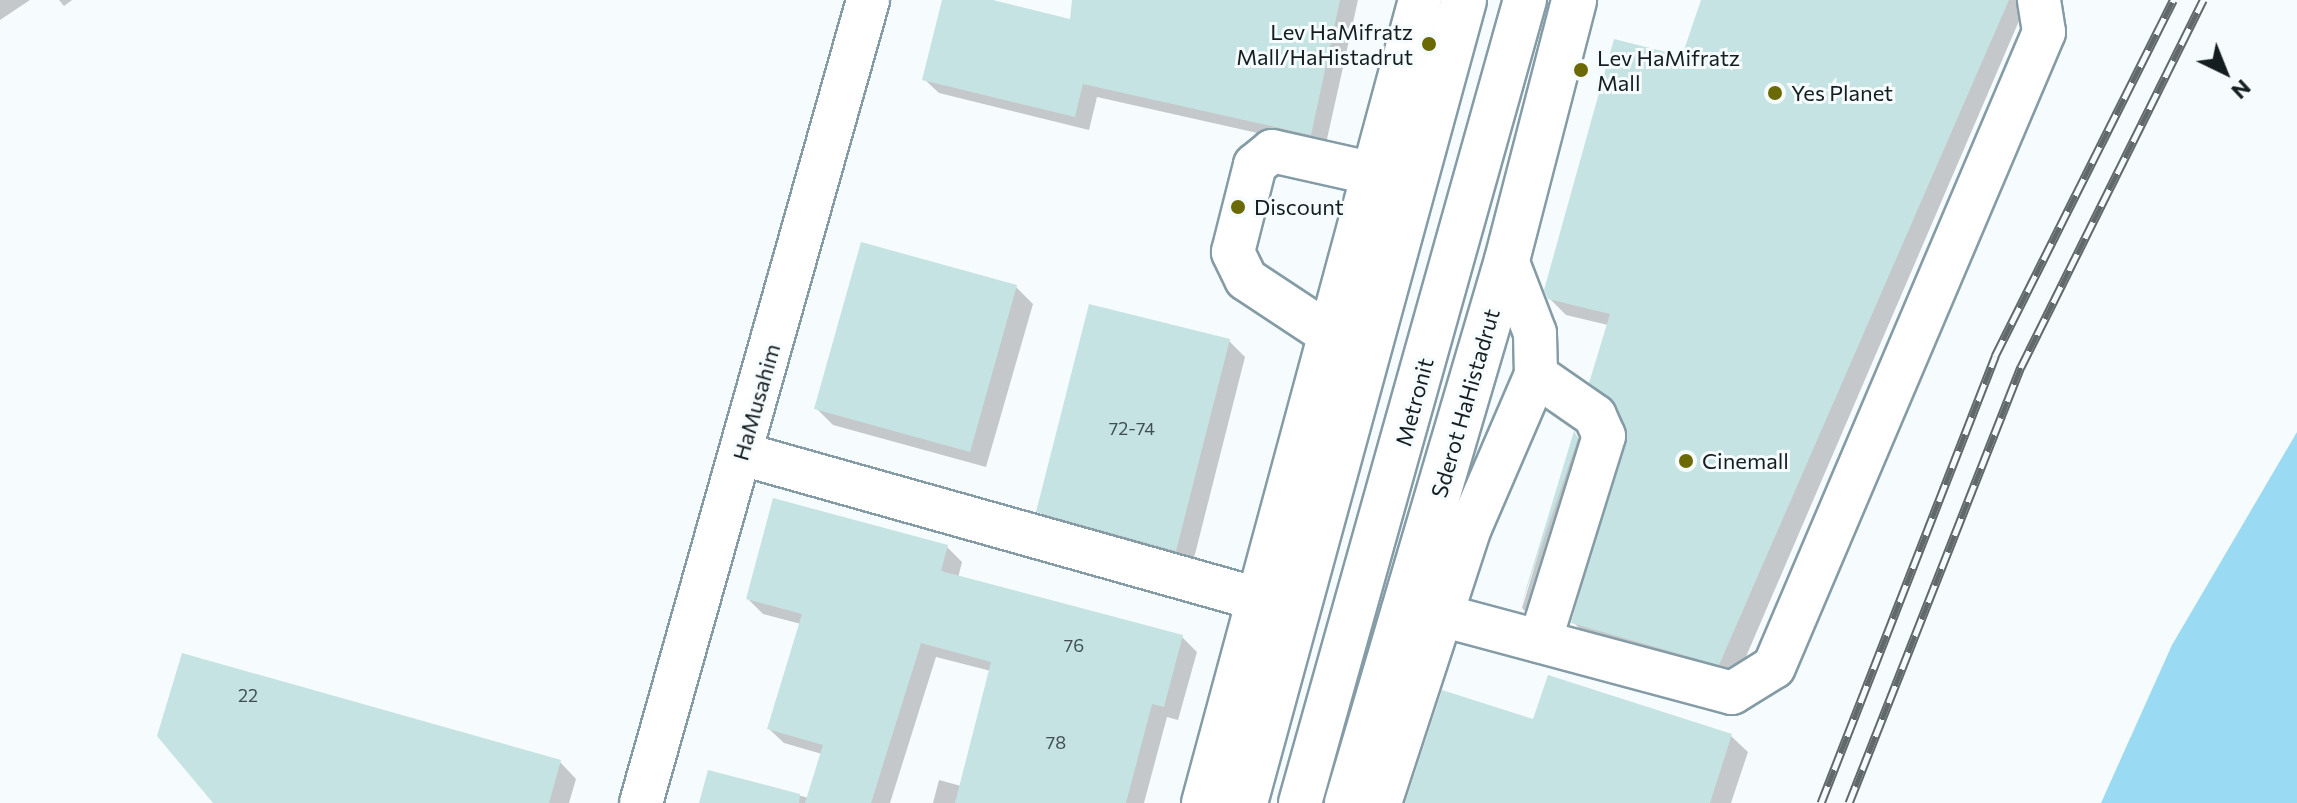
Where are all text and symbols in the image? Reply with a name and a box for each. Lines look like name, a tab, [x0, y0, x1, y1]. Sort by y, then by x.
place label: Lev HaMifratz Mall/HaHistadrut	[1236, 18, 1413, 70]
north arrow	[2185, 32, 2265, 112]
marker: Lev HaMifratz Mall/HaHistadrut	[1420, 35, 1438, 53]
place label: Lev HaMifratz Mall	[1597, 44, 1740, 96]
marker: Lev HaMifratz Mall	[1572, 61, 1590, 79]
text: N	[2226, 74, 2257, 105]
place label: Yes Planet	[1791, 80, 1893, 106]
marker: Yes Planet	[1766, 84, 1784, 102]
place label: Discount	[1254, 194, 1344, 220]
marker: Discount	[1229, 198, 1247, 216]
street label: Sderot HaHistadrut	[1425, 306, 1505, 500]
street label: HaMusahim	[727, 341, 785, 463]
street label: Metronit	[1390, 355, 1438, 449]
house number: 72-74	[1109, 417, 1155, 439]
place label: Cinemall	[1702, 448, 1789, 474]
marker: Cinemall	[1677, 452, 1695, 470]
house number: 76	[1064, 634, 1084, 656]
house number: 22	[238, 684, 258, 706]
house number: 78	[1046, 731, 1066, 753]

